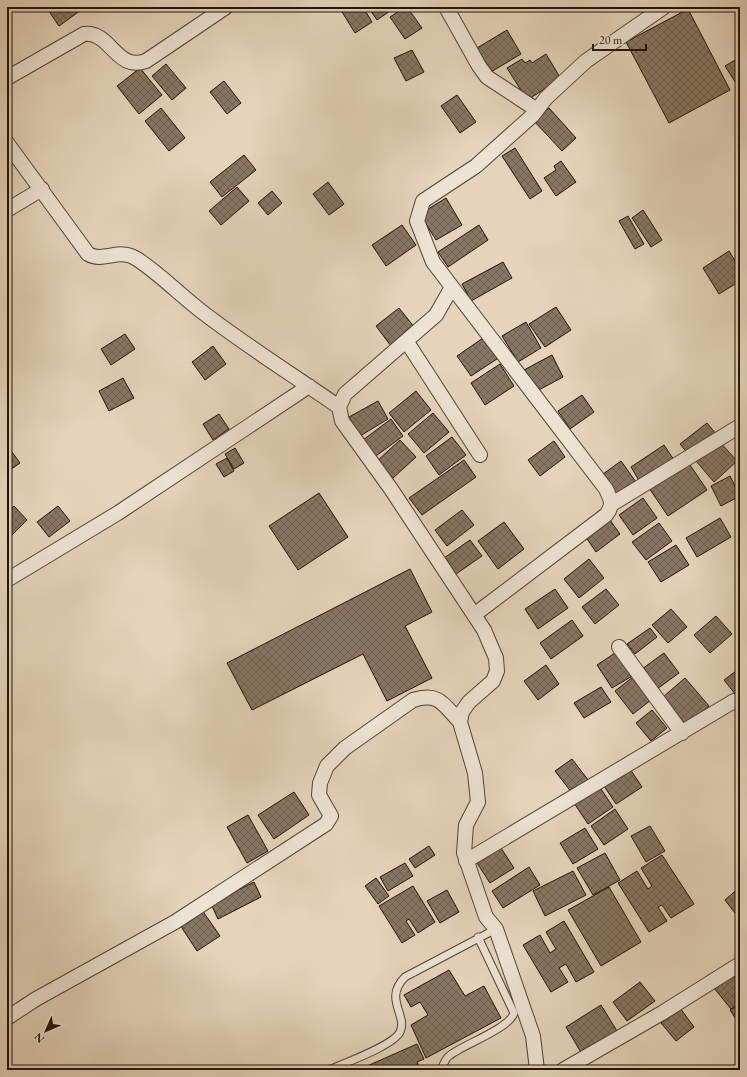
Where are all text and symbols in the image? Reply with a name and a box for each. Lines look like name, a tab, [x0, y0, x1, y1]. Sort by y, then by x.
scale bar	[593, 26, 646, 52]
text: 20 m	[599, 32, 623, 48]
north arrow	[26, 1011, 66, 1051]
text: N	[31, 1030, 47, 1046]

